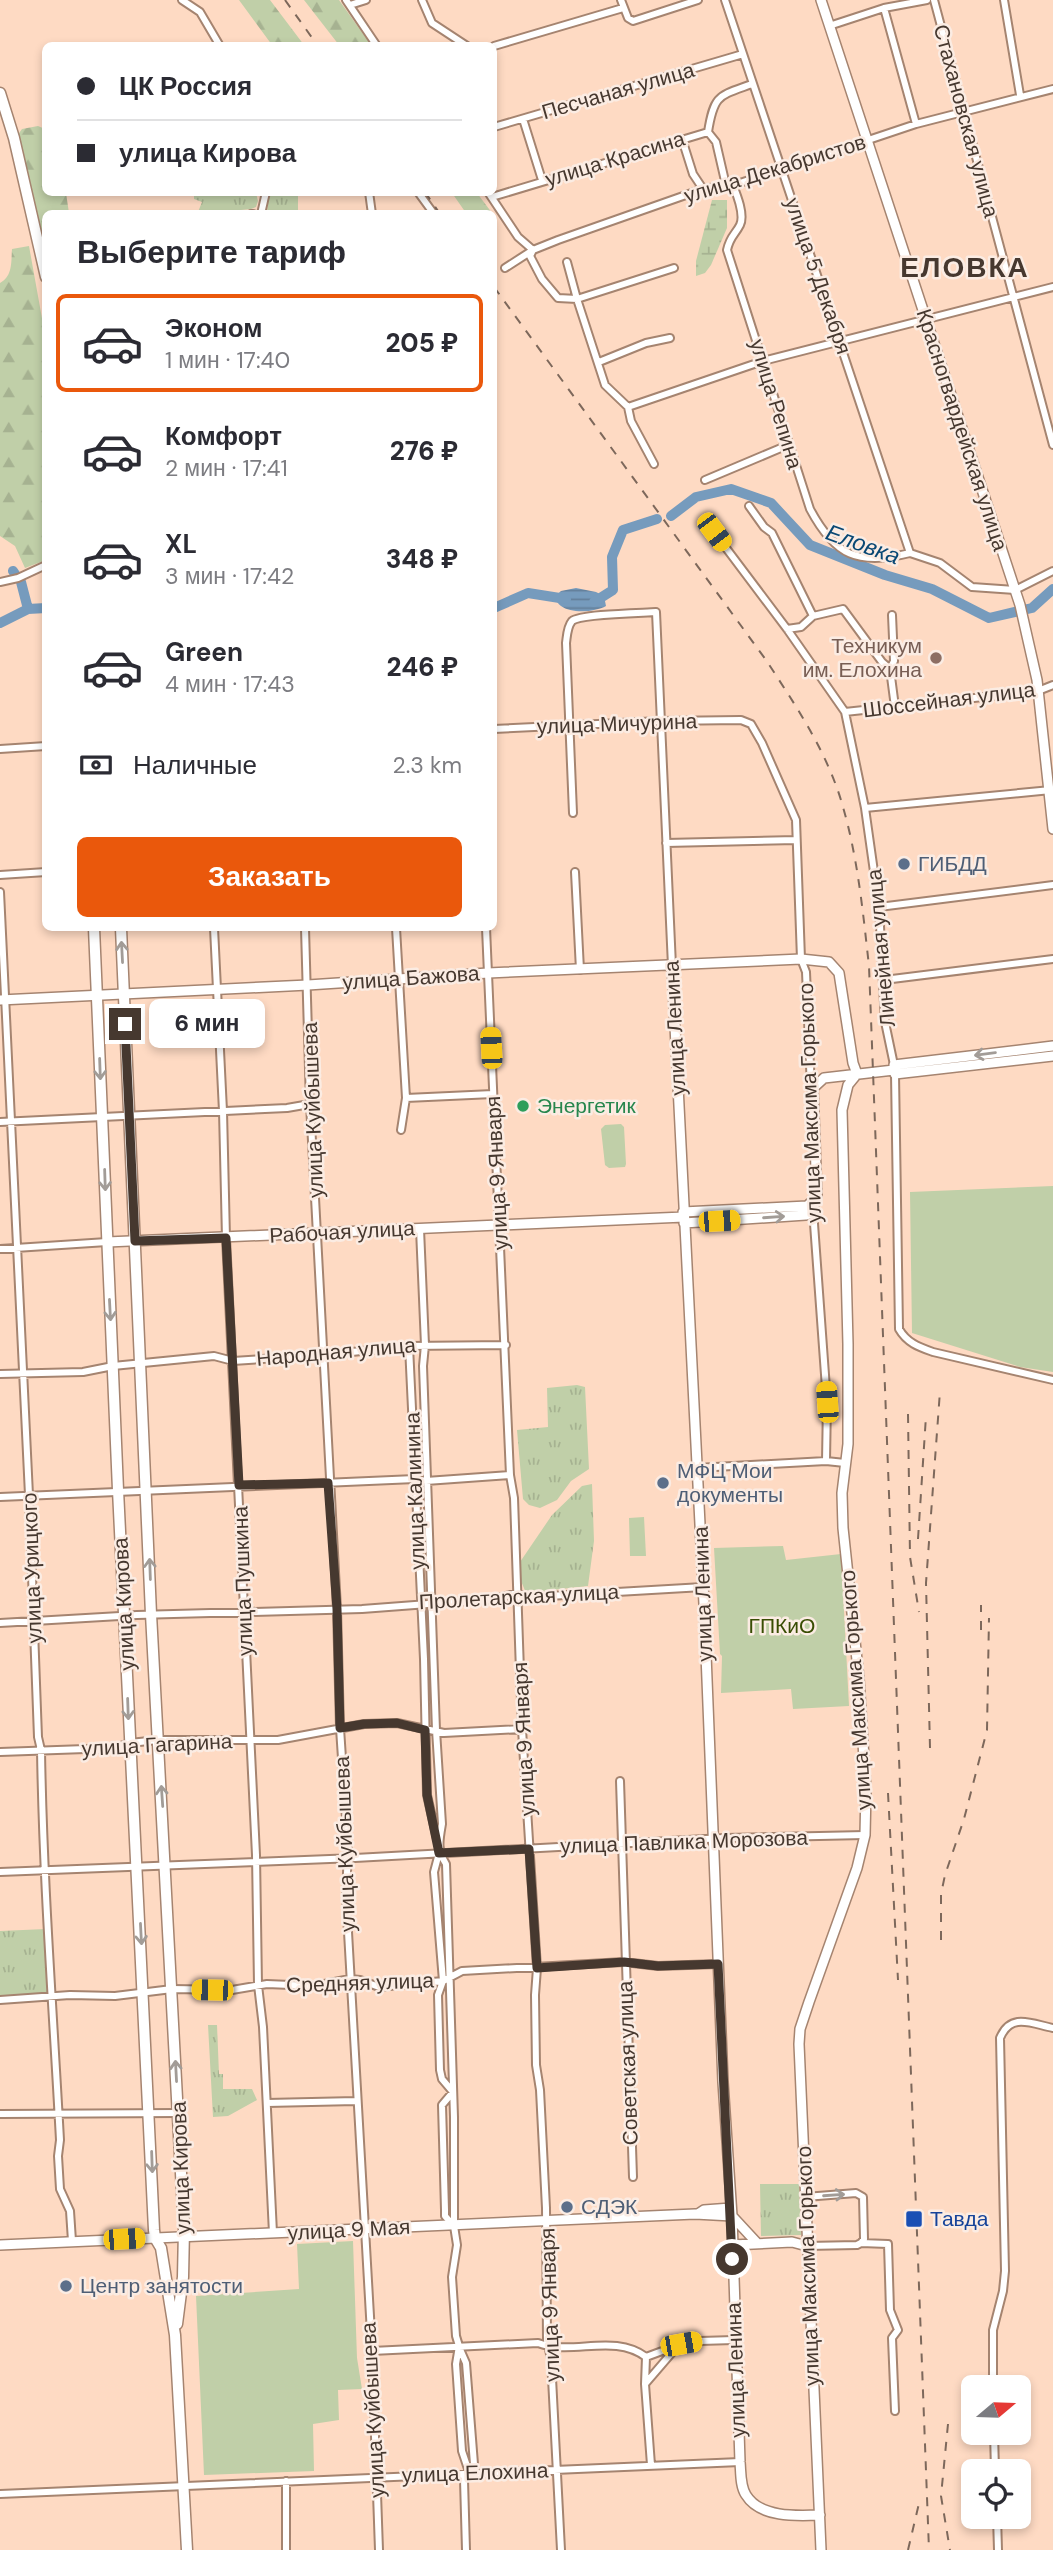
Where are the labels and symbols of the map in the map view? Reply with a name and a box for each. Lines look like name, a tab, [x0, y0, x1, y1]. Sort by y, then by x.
street label: Стахановская улица	[927, 21, 1005, 221]
street label: Песчаная улица	[538, 56, 698, 126]
street label: улица Красина	[542, 124, 688, 194]
street label: улица Декабристов	[681, 128, 869, 210]
street label: улица 5 Декабря	[778, 194, 858, 358]
district label: ЕЛОВКА	[900, 249, 1030, 286]
street label: Красногвардейская улица	[910, 305, 1015, 555]
street label: улица Репина	[743, 336, 809, 473]
car	[693, 509, 736, 555]
water label: Еловка	[822, 517, 904, 571]
place label: Техникум им. Елохина	[803, 632, 922, 684]
marker: Техникум им. Елохина	[928, 650, 944, 666]
street label: Шоссейная улица	[861, 676, 1037, 724]
street label: улица Мичурина	[536, 707, 698, 741]
place label: ГИБДД	[918, 850, 987, 878]
marker: ГИБДД	[896, 856, 912, 872]
street label: Линейная улица	[860, 868, 902, 1028]
one-way arrow	[116, 941, 129, 964]
street label: улица Бажова	[342, 959, 481, 997]
street label: улица Ленина	[657, 959, 693, 1096]
street label: улица Максима Горького	[792, 982, 828, 1224]
callout: 6 мин	[150, 1000, 265, 1048]
route end	[109, 1008, 141, 1040]
street label: улица Куйбышева	[296, 1021, 330, 1198]
car	[480, 1026, 503, 1070]
one-way arrow	[974, 1048, 997, 1061]
one-way arrow	[94, 1057, 107, 1080]
place label: Энергетик	[537, 1092, 637, 1120]
street label: улица 9 Января	[479, 1095, 515, 1251]
marker: Энергетик	[515, 1098, 531, 1114]
one-way arrow	[98, 1168, 111, 1191]
car	[698, 1209, 741, 1233]
one-way arrow	[762, 1211, 785, 1224]
street label: Рабочая улица	[269, 1214, 416, 1250]
one-way arrow	[104, 1298, 117, 1321]
street label: Народная улица	[255, 1331, 417, 1373]
car	[816, 1380, 839, 1424]
street label: улица Калинина	[398, 1411, 432, 1570]
place label: МФЦ Мои документы	[677, 1457, 783, 1509]
marker: МФЦ Мои документы	[655, 1475, 671, 1491]
street label: улица Урицкого	[15, 1492, 49, 1644]
street label: улица Пушкина	[226, 1505, 260, 1656]
street label: улица Ленина	[687, 1526, 719, 1662]
street label: улица Кирова	[107, 1536, 141, 1671]
one-way arrow	[143, 1558, 156, 1581]
street label: улица Максима Горького	[834, 1569, 878, 1811]
street label: Пролетарская улица	[418, 1578, 620, 1616]
park label: ГПКиО	[749, 1612, 815, 1640]
street label: улица 9 Января	[506, 1661, 542, 1817]
one-way arrow	[122, 1697, 135, 1720]
street label: улица Гагарина	[81, 1727, 233, 1763]
street label: улица Куйбышева	[328, 1755, 362, 1932]
one-way arrow	[155, 1785, 168, 1808]
street label: улица Павлика Морозова	[560, 1824, 809, 1860]
one-way arrow	[134, 1923, 147, 1946]
street label: Средняя улица	[286, 1966, 435, 2000]
car	[191, 1979, 234, 2001]
street label: Советская улица	[611, 1980, 645, 2146]
one-way arrow	[170, 2060, 183, 2083]
street label: улица Кирова	[165, 2101, 197, 2235]
street label: улица Максима Горького	[790, 2145, 826, 2387]
one-way arrow	[145, 2150, 158, 2173]
one-way arrow	[823, 2188, 845, 2201]
place label: СДЭК	[581, 2193, 638, 2221]
marker: СДЭК	[559, 2199, 575, 2215]
place label: Тавда	[930, 2205, 989, 2233]
marker: Тавда	[904, 2209, 924, 2229]
street label: улица 9 Мая	[287, 2213, 411, 2247]
car	[103, 2227, 146, 2251]
street label: улица 9 Января	[533, 2227, 567, 2383]
route start	[716, 2243, 748, 2275]
place label: Центр занятости	[80, 2272, 243, 2300]
marker: Центр занятости	[58, 2278, 74, 2294]
street label: улица Ленина	[720, 2302, 752, 2438]
street label: улица Куйбышева	[354, 2321, 392, 2499]
car	[659, 2330, 704, 2358]
north arrow	[961, 2375, 1031, 2445]
street label: улица Елохина	[401, 2456, 549, 2490]

